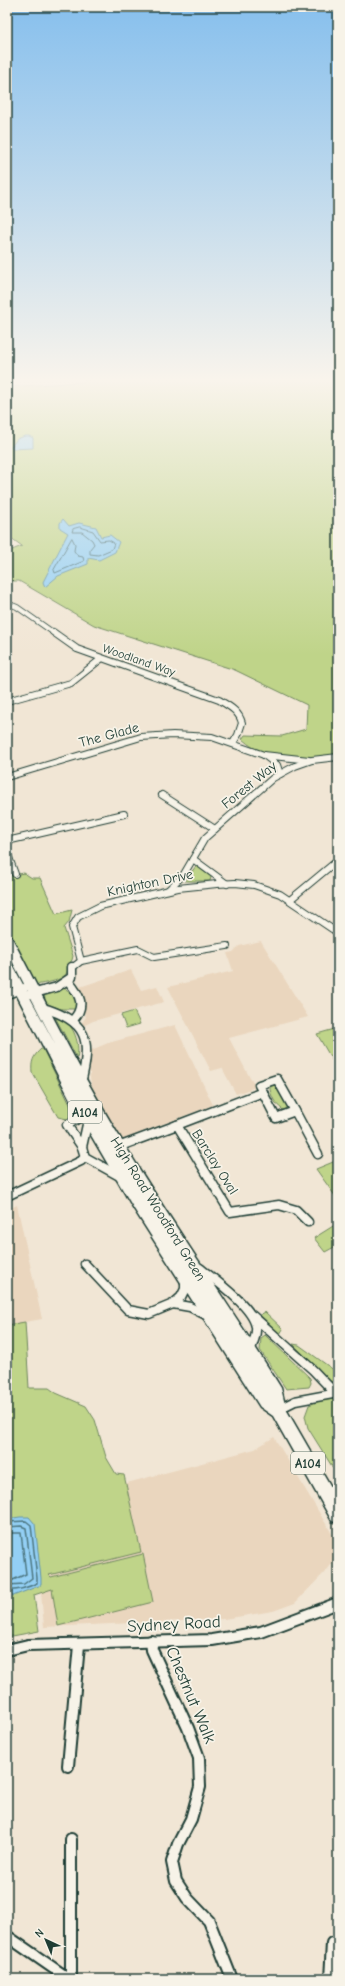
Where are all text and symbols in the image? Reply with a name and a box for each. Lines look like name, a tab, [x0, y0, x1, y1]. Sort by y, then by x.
street label: Woodland Way	[101, 641, 178, 679]
street label: The Glade	[77, 719, 141, 751]
street label: Forest Way	[218, 757, 281, 812]
street label: Knighton Drive	[106, 866, 194, 900]
road number: A104	[68, 1101, 102, 1123]
street label: Barclay Oval	[188, 1126, 242, 1198]
street label: High Road Woodford Green	[107, 1134, 209, 1284]
road number: A104	[291, 1452, 325, 1474]
street label: Sydney Road	[127, 1612, 221, 1636]
street label: Chestnut Walk	[162, 1644, 220, 1747]
north arrow	[26, 1920, 66, 1960]
text: N	[32, 1926, 47, 1940]

